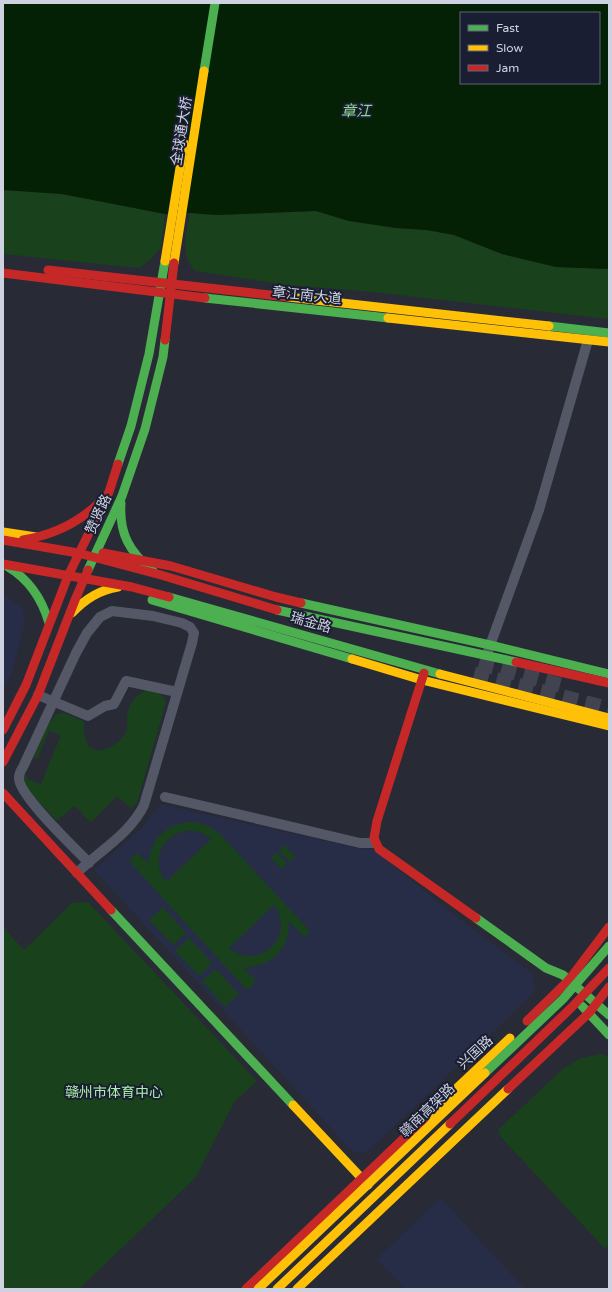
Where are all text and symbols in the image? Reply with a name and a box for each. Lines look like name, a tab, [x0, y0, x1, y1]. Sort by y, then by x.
legend	[460, 12, 600, 84]
text: Fast	[496, 21, 520, 35]
text: Slow	[496, 41, 523, 55]
text: Jam	[496, 61, 519, 75]
street label: 全球通大桥	[168, 95, 195, 167]
water label: 章江	[341, 102, 373, 120]
street label: 章江南大道	[271, 283, 343, 308]
street label: 赞贤路	[82, 492, 115, 537]
street label: 瑞金路	[288, 609, 333, 636]
street label: 兴国路	[454, 1032, 496, 1073]
street label: 赣南高架路	[396, 1080, 458, 1141]
park label: 赣州市体育中心	[65, 1084, 163, 1101]

